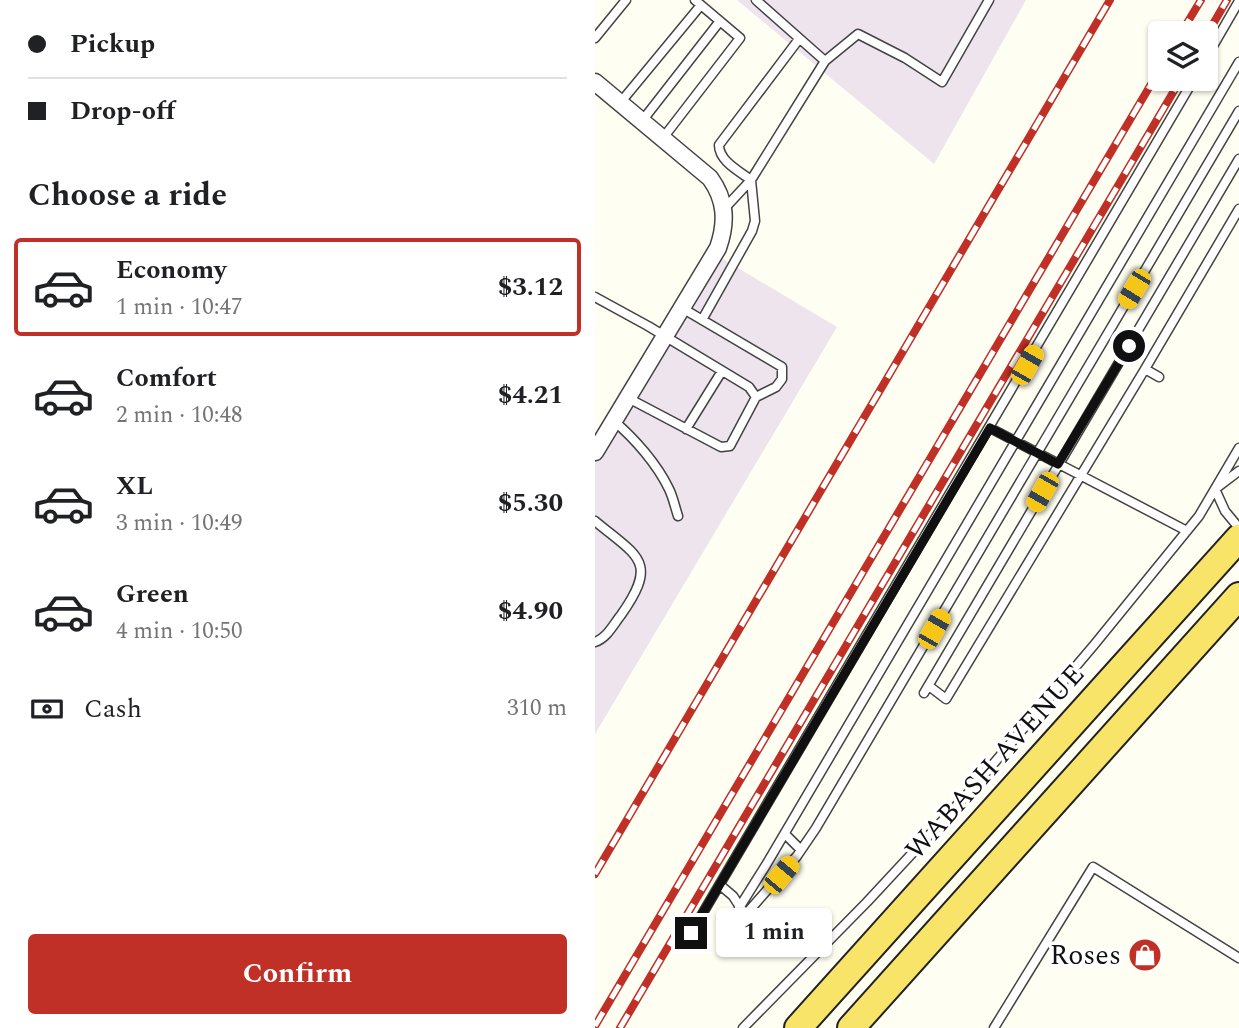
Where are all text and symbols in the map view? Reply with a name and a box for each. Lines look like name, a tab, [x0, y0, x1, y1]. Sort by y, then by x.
map controls	[1148, 21, 1218, 91]
button: layers	[1148, 21, 1218, 91]
text: Pickup	[70, 24, 155, 64]
text: Drop-off	[70, 91, 175, 131]
text: Choose a ride	[28, 171, 227, 220]
text: Economy	[116, 250, 226, 290]
icon: car	[32, 256, 95, 319]
car	[1115, 266, 1154, 312]
text: $3.12	[498, 267, 563, 307]
text: 1 min · 10:47	[116, 290, 243, 325]
route start	[1113, 330, 1145, 362]
car	[1008, 342, 1047, 388]
text: Comfort	[116, 358, 217, 398]
icon: car	[32, 364, 95, 427]
text: $4.21	[498, 375, 563, 415]
text: 2 min · 10:48	[116, 398, 243, 433]
text: XL	[116, 466, 153, 506]
car	[1023, 469, 1062, 515]
icon: car	[32, 472, 95, 535]
text: $5.30	[498, 483, 563, 523]
text: 3 min · 10:49	[116, 506, 243, 541]
text: Green	[116, 574, 189, 614]
icon: car	[32, 580, 95, 643]
text: $4.90	[498, 591, 563, 631]
car	[915, 606, 954, 652]
text: 4 min · 10:50	[116, 614, 243, 649]
street label: WABASH AVENUE	[895, 654, 1095, 870]
text: Cash	[84, 689, 142, 729]
icon: cash	[28, 690, 66, 728]
text: 310 m	[507, 691, 567, 726]
car	[760, 852, 803, 898]
callout: 1 min	[715, 908, 831, 958]
text: 1 min	[743, 915, 805, 950]
route end	[675, 917, 707, 949]
button: Confirm	[28, 934, 567, 1014]
place label: Roses	[1050, 934, 1121, 977]
shop icon: Roses	[1126, 936, 1164, 974]

